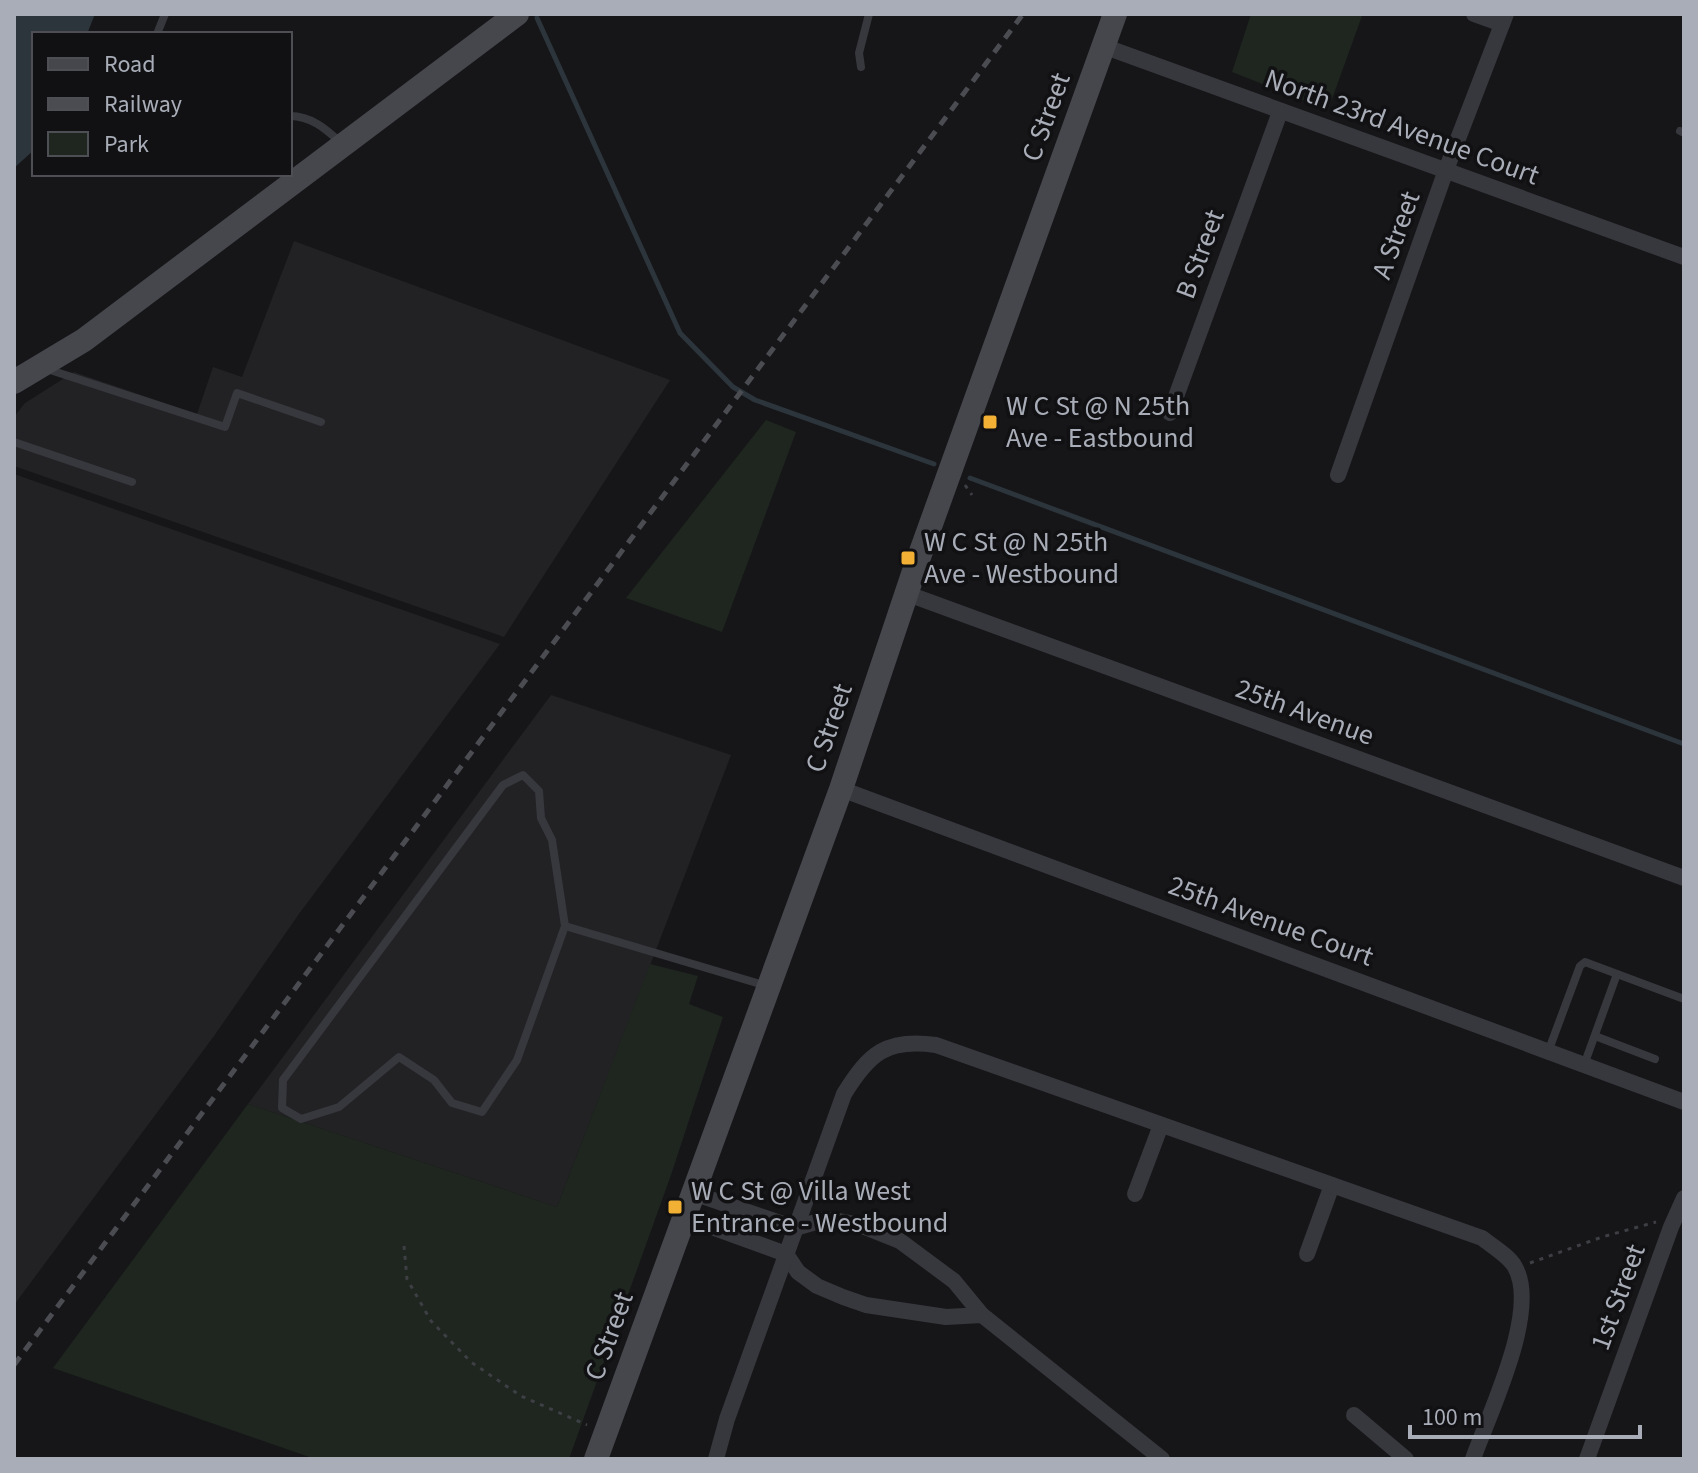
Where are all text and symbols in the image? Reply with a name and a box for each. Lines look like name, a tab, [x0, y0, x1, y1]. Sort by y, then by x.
legend	[32, 32, 292, 176]
text: Road	[104, 47, 156, 82]
street label: North 23rd Avenue Court	[1259, 59, 1545, 195]
street label: C Street	[1012, 67, 1081, 167]
text: Railway	[104, 87, 182, 122]
text: Park	[104, 127, 149, 162]
street label: A Street	[1362, 185, 1431, 285]
street label: B Street	[1165, 203, 1235, 304]
place label: W C St @ N 25th Ave - Eastbound	[1006, 386, 1194, 458]
marker: W C St @ N 25th Ave - Eastbound	[981, 413, 999, 431]
place label: W C St @ N 25th Ave - Westbound	[924, 522, 1119, 594]
marker: W C St @ N 25th Ave - Westbound	[899, 549, 917, 567]
street label: 25th Avenue	[1230, 669, 1380, 755]
street label: C Street	[795, 678, 863, 778]
street label: 25th Avenue Court	[1163, 865, 1380, 977]
place label: W C St @ Villa West Entrance - Westbound	[691, 1171, 948, 1243]
marker: W C St @ Villa West Entrance - Westbound	[666, 1198, 684, 1216]
street label: 1st Street	[1580, 1238, 1656, 1356]
street label: C Street	[575, 1286, 644, 1386]
scale bar	[1410, 1389, 1640, 1439]
text: 100 m	[1422, 1400, 1482, 1435]

